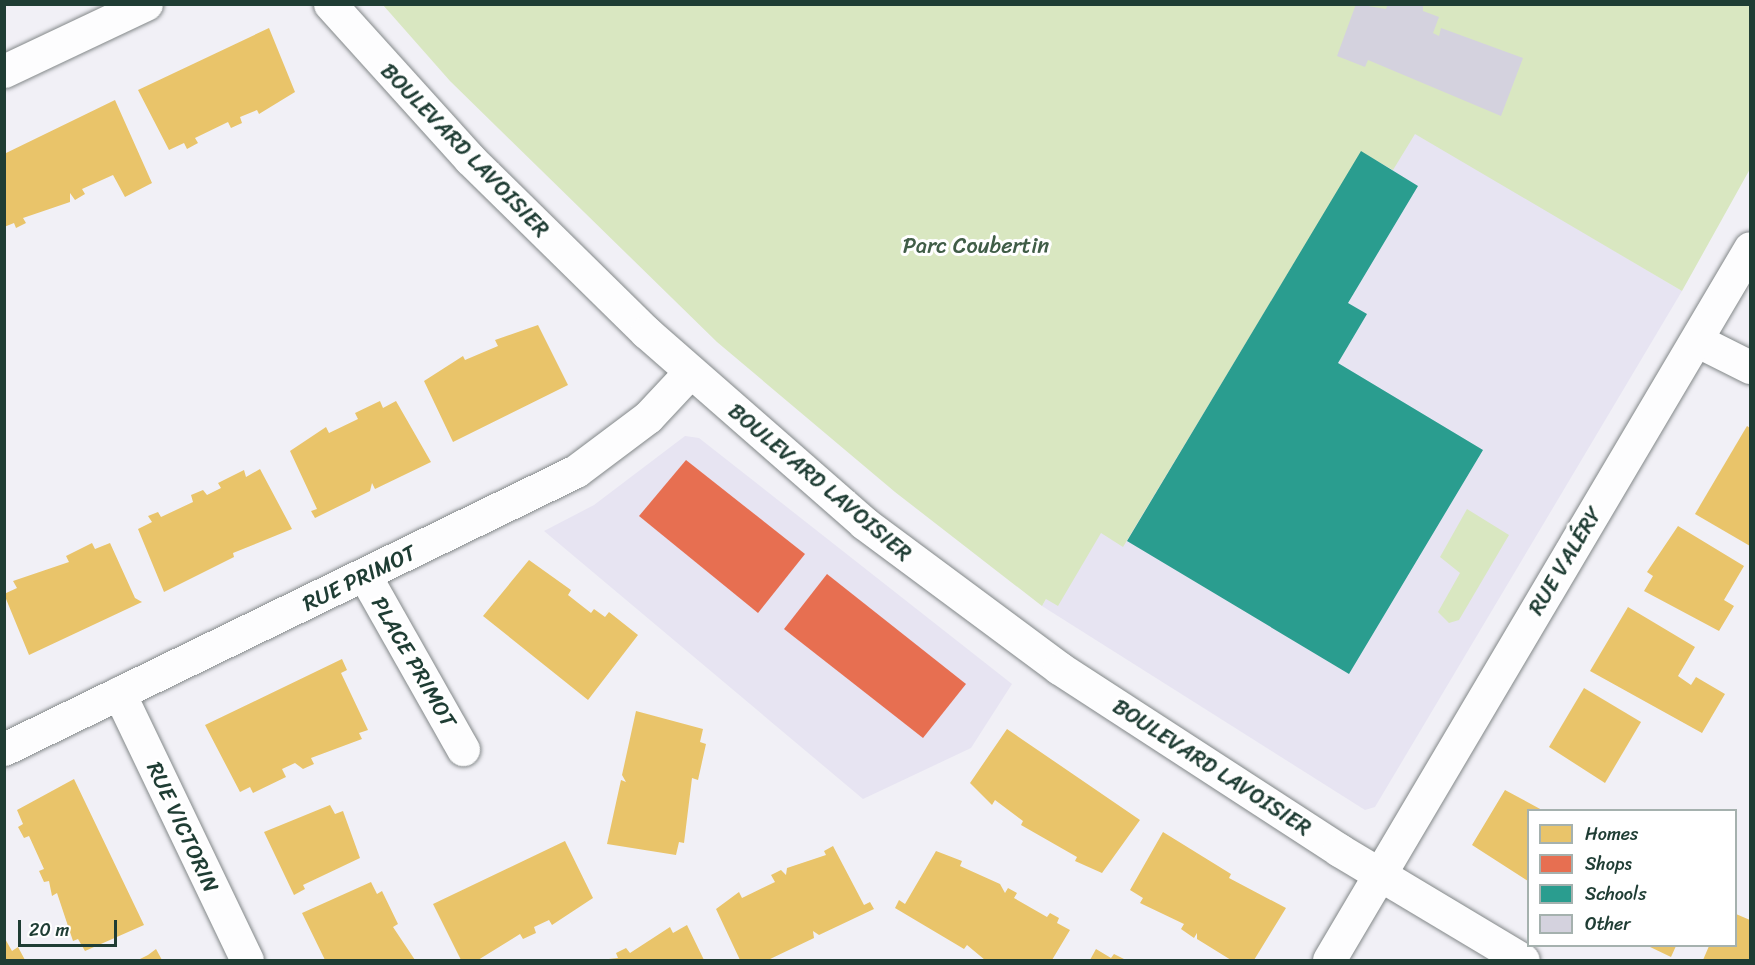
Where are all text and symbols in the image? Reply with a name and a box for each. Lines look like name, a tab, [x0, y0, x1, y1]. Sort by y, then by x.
street label: BOULEVARD LAVOISIER	[376, 58, 554, 242]
park label: Parc Coubertin	[903, 233, 1049, 259]
street label: BOULEVARD LAVOISIER	[724, 398, 916, 566]
street label: RUE VALÉRY	[1523, 504, 1607, 618]
street label: RUE PRIMOT	[297, 539, 421, 617]
street label: PLACE PRIMOT	[365, 591, 463, 733]
street label: BOULEVARD LAVOISIER	[1109, 693, 1315, 841]
street label: RUE VICTORIN	[141, 757, 225, 897]
legend	[1527, 809, 1737, 947]
text: Homes	[1585, 818, 1638, 850]
text: Shops	[1585, 848, 1632, 880]
text: Schools	[1585, 878, 1646, 910]
scale bar	[21, 908, 120, 946]
text: Other	[1585, 908, 1631, 940]
text: 20 m	[29, 914, 69, 946]

